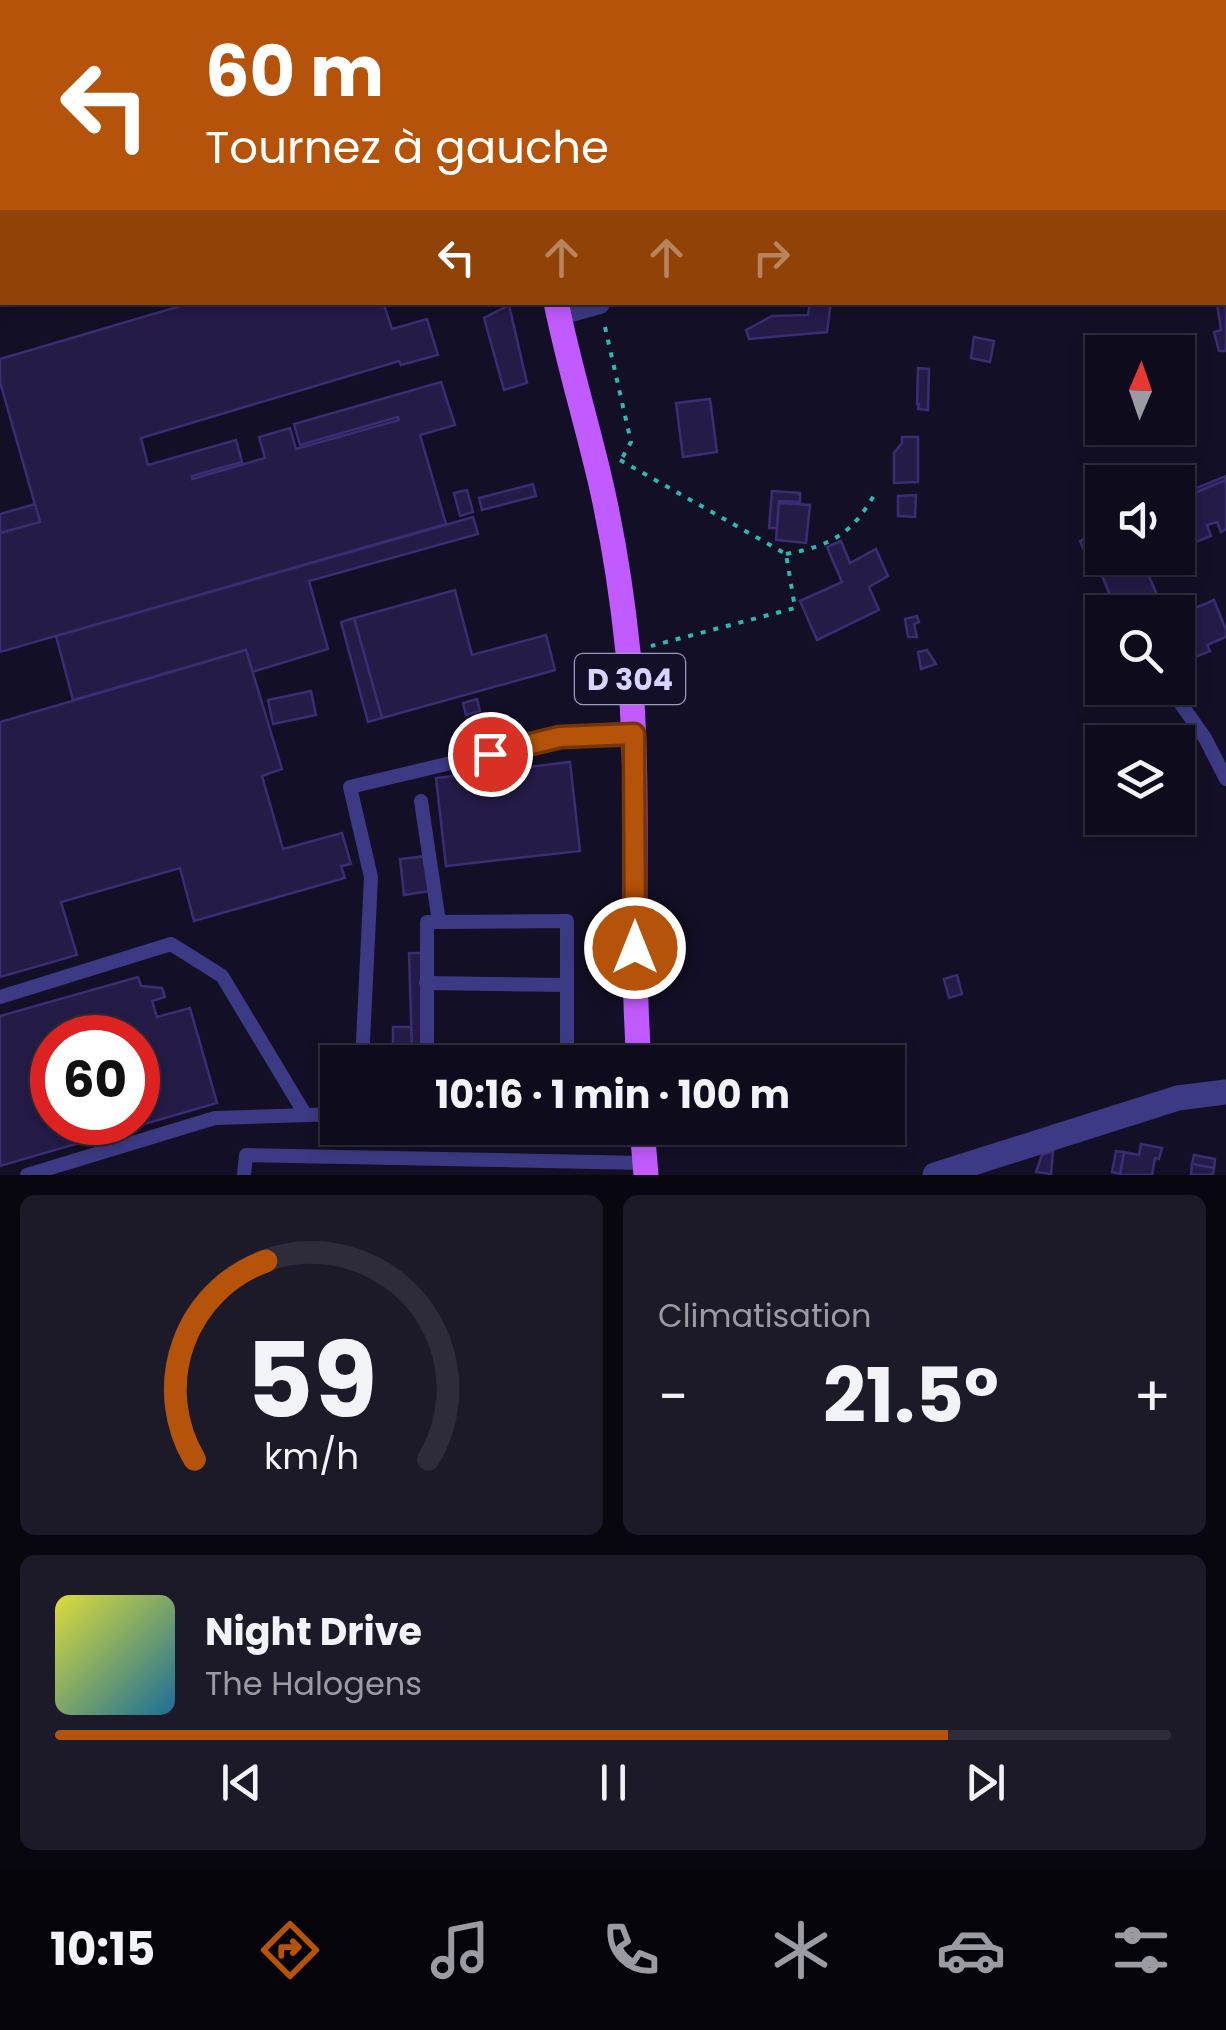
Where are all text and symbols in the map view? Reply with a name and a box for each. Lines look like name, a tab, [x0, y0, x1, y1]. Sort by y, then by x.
text: 60 m	[205, 22, 384, 121]
icon: left	[40, 40, 170, 170]
text: Tournez à gauche	[205, 116, 609, 179]
icon: left	[429, 230, 484, 285]
icon: ahead	[534, 230, 589, 285]
icon: ahead	[639, 230, 694, 285]
icon: right	[744, 230, 799, 285]
north arrow	[1085, 335, 1195, 445]
map controls	[1085, 335, 1195, 835]
button: sound	[1085, 465, 1195, 575]
button: search	[1085, 595, 1195, 705]
road number: D 304	[575, 654, 685, 704]
pin	[448, 712, 533, 797]
button: layers	[1085, 725, 1195, 835]
icon: arrive	[463, 727, 518, 782]
position arrow	[583, 896, 687, 1000]
speed limit sign: 60	[30, 1015, 160, 1145]
text: 10:16 · 1 min · 100 m	[435, 1068, 790, 1121]
text: Climatisation	[658, 1293, 871, 1338]
text: 59	[246, 1308, 377, 1453]
text: 21.5°	[823, 1343, 999, 1448]
text: −	[658, 1358, 688, 1435]
text: +	[1133, 1358, 1171, 1435]
text: km/h	[264, 1431, 359, 1482]
text: Night Drive	[205, 1605, 422, 1658]
text: The Halogens	[205, 1661, 422, 1706]
icon: previous	[214, 1755, 269, 1810]
icon: pause	[586, 1755, 641, 1810]
icon: next	[958, 1755, 1013, 1810]
icon: directions	[255, 1915, 325, 1985]
icon: music	[425, 1915, 495, 1985]
icon: phone	[596, 1915, 666, 1985]
icon: climate	[766, 1915, 836, 1985]
icon: car	[936, 1915, 1006, 1985]
icon: filters	[1106, 1915, 1176, 1985]
text: 10:15	[50, 1918, 155, 1981]

